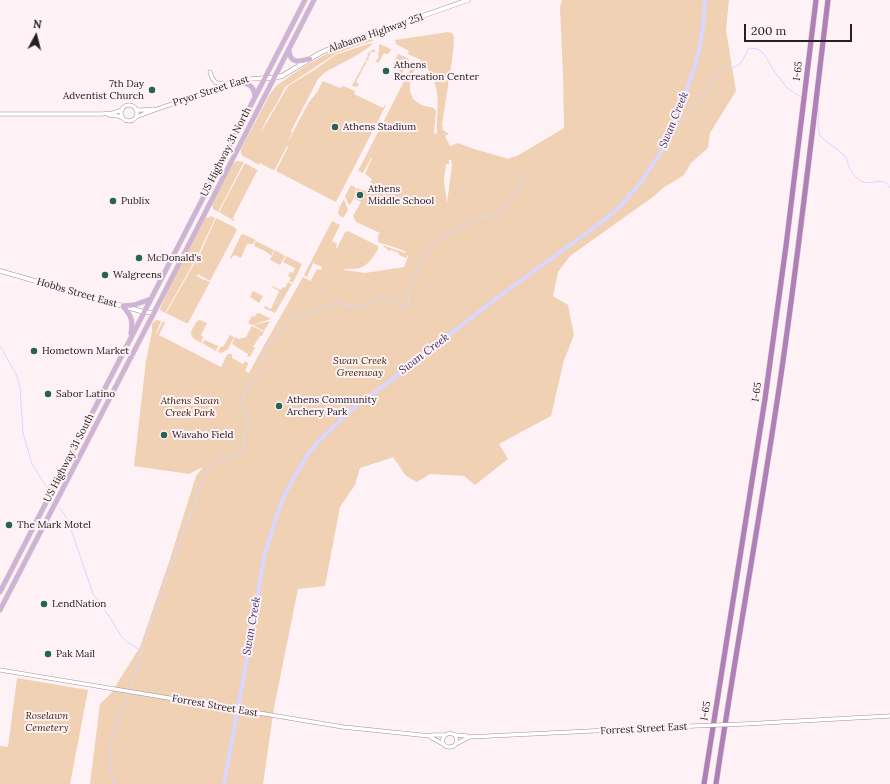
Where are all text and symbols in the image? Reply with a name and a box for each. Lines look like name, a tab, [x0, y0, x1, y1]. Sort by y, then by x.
street label: Alabama Highway 251	[327, 11, 425, 55]
north arrow	[16, 16, 56, 56]
scale bar	[746, 16, 854, 42]
text: N	[32, 17, 43, 32]
text: 200 m	[751, 23, 786, 38]
place label: Athens Recreation Center	[394, 59, 479, 82]
street label: I-65	[791, 61, 805, 81]
marker: Athens Recreation Center	[381, 66, 391, 76]
street label: Pryor Street East	[171, 73, 251, 109]
place label: 7th Day Adventist Church	[63, 78, 144, 102]
marker: 7th Day Adventist Church	[147, 85, 157, 95]
water label: Swan Creek	[657, 90, 691, 150]
street label: US Highway 31 North	[198, 105, 254, 199]
place label: Athens Stadium	[343, 121, 416, 133]
marker: Athens Stadium	[330, 122, 340, 132]
place label: Athens Middle School	[368, 183, 434, 206]
marker: Athens Middle School	[355, 190, 365, 200]
place label: Publix	[121, 195, 150, 207]
marker: Publix	[108, 196, 118, 206]
place label: McDonald's	[147, 252, 201, 264]
marker: McDonald's	[134, 253, 144, 263]
place label: Walgreens	[113, 269, 162, 281]
marker: Walgreens	[100, 270, 110, 280]
street label: Hobbs Street East	[35, 276, 119, 310]
water label: Swan Creek	[396, 331, 452, 377]
place label: Hometown Market	[42, 345, 129, 357]
marker: Hometown Market	[29, 346, 39, 356]
park label: Swan Creek Greenway	[333, 355, 387, 378]
street label: I-65	[750, 382, 764, 402]
place label: Sabor Latino	[56, 388, 115, 400]
marker: Sabor Latino	[43, 389, 53, 399]
place label: Athens Community Archery Park	[287, 394, 377, 418]
park label: Athens Swan Creek Park	[161, 395, 219, 418]
marker: Athens Community Archery Park	[274, 401, 284, 411]
street label: US Highway 31 South	[41, 412, 97, 504]
place label: Wavaho Field	[172, 429, 234, 441]
marker: Wavaho Field	[159, 430, 169, 440]
place label: The Mark Motel	[17, 519, 91, 531]
marker: The Mark Motel	[4, 520, 14, 530]
water label: Swan Creek	[240, 596, 264, 656]
place label: LendNation	[52, 598, 106, 610]
marker: LendNation	[39, 599, 49, 609]
place label: Pak Mail	[56, 648, 95, 660]
marker: Pak Mail	[43, 649, 53, 659]
street label: Forrest Street East	[171, 693, 259, 719]
street label: I-65	[699, 701, 713, 721]
park label: Roselawn Cemetery	[25, 710, 69, 734]
street label: Forrest Street East	[600, 721, 688, 737]

